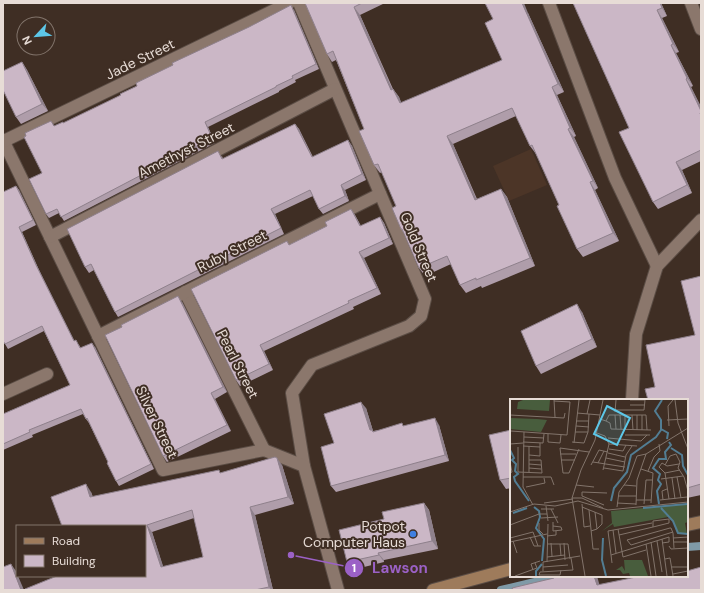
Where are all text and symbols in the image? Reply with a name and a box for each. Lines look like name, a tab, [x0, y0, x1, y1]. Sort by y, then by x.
north arrow	[16, 16, 56, 56]
text: N	[19, 34, 35, 47]
street label: Jade Street	[102, 35, 178, 83]
street label: Amethyst Street	[135, 118, 237, 182]
street label: Gold Street	[396, 209, 442, 285]
street label: Ruby Street	[194, 226, 270, 276]
street label: Pearl Street	[213, 327, 263, 401]
street label: Silver Street	[132, 383, 182, 461]
inset map	[510, 399, 688, 577]
place label: Potpot Computer Haus	[303, 517, 405, 551]
legend	[16, 525, 146, 577]
marker: Potpot Computer Haus	[408, 529, 418, 539]
text: Road	[52, 533, 80, 549]
text: Building	[52, 553, 96, 569]
callout: Lawson	[344, 554, 436, 581]
text: Lawson	[372, 558, 428, 578]
text: 1	[352, 560, 356, 576]

